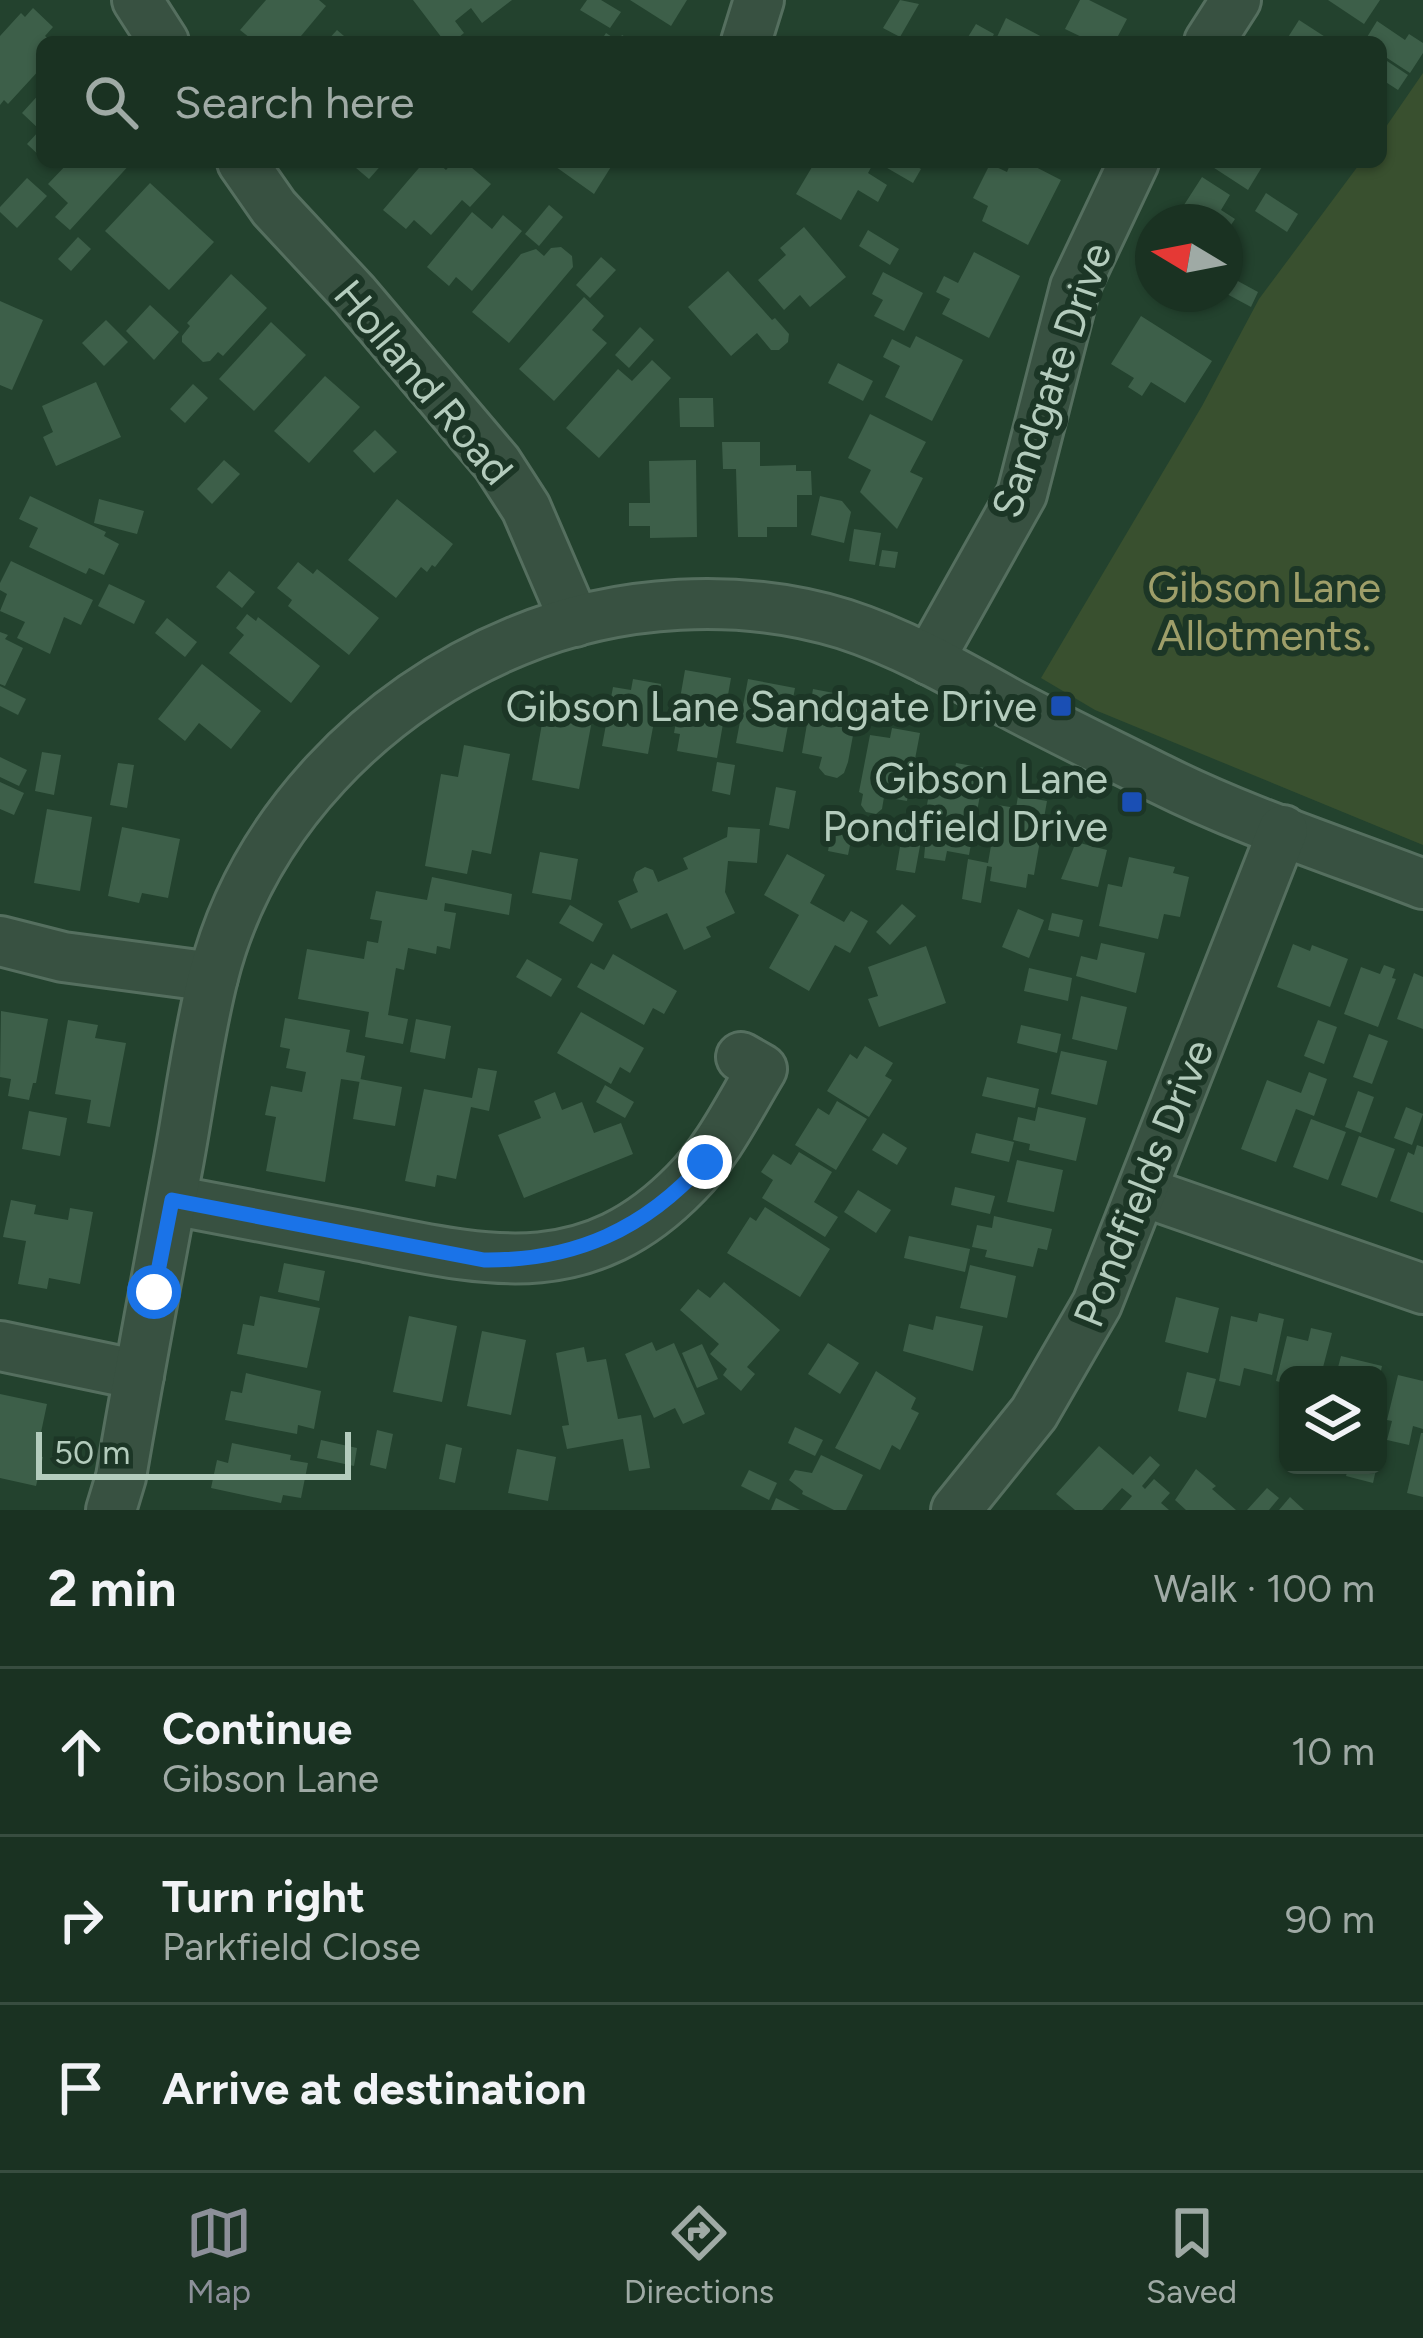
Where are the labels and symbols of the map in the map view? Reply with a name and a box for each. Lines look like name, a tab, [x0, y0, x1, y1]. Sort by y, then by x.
north arrow	[1135, 204, 1243, 312]
street label: Sandgate Drive	[981, 236, 1122, 524]
street label: Holland Road	[323, 270, 524, 495]
park label: Gibson Lane Allotments.	[1147, 562, 1381, 661]
place label: Gibson Lane Sandgate Drive	[505, 681, 1037, 732]
marker: Gibson Lane Sandgate Drive	[1048, 693, 1074, 719]
place label: Gibson Lane Pondfield Drive	[822, 753, 1108, 852]
marker: Gibson Lane Pondfield Drive	[1119, 789, 1145, 815]
street label: Pondfields Drive	[1063, 1032, 1224, 1334]
route end	[678, 1135, 732, 1189]
route start	[127, 1265, 181, 1319]
scale bar	[36, 1426, 351, 1479]

